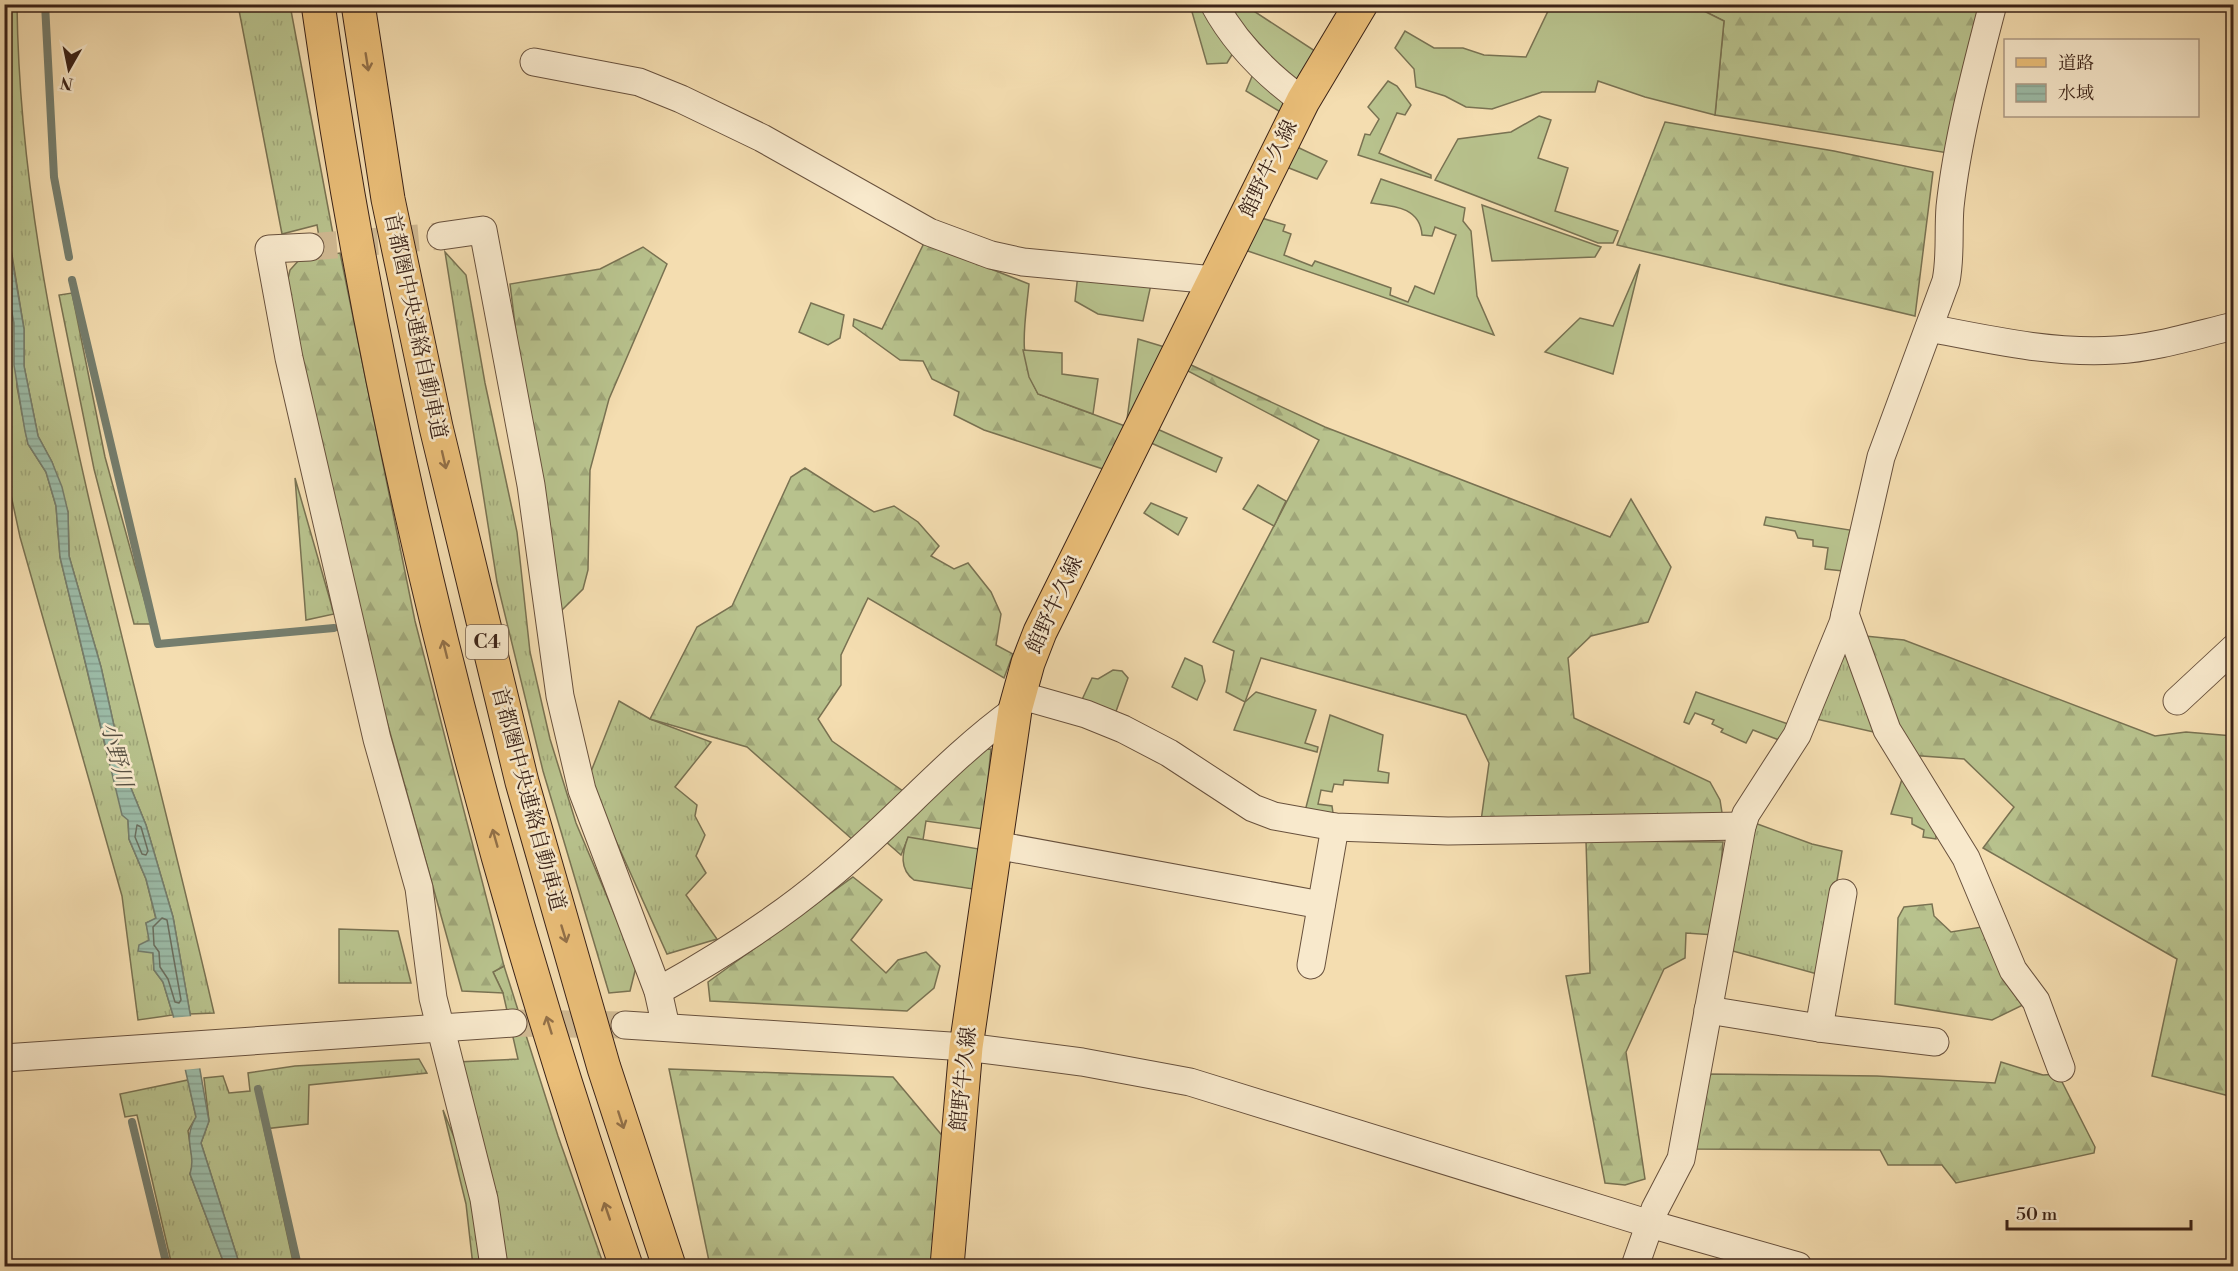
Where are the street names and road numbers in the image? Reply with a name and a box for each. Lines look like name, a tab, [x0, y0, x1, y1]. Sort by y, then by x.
street label: 館野牛久線	[1234, 116, 1304, 222]
street label: 首都圏中央連絡自動車道	[378, 210, 452, 442]
street label: 館野牛久線	[1021, 552, 1089, 658]
road number: C4	[466, 625, 508, 659]
street label: 首都圏中央連絡自動車道	[486, 684, 570, 914]
street label: 館野牛久線	[946, 1025, 982, 1133]

